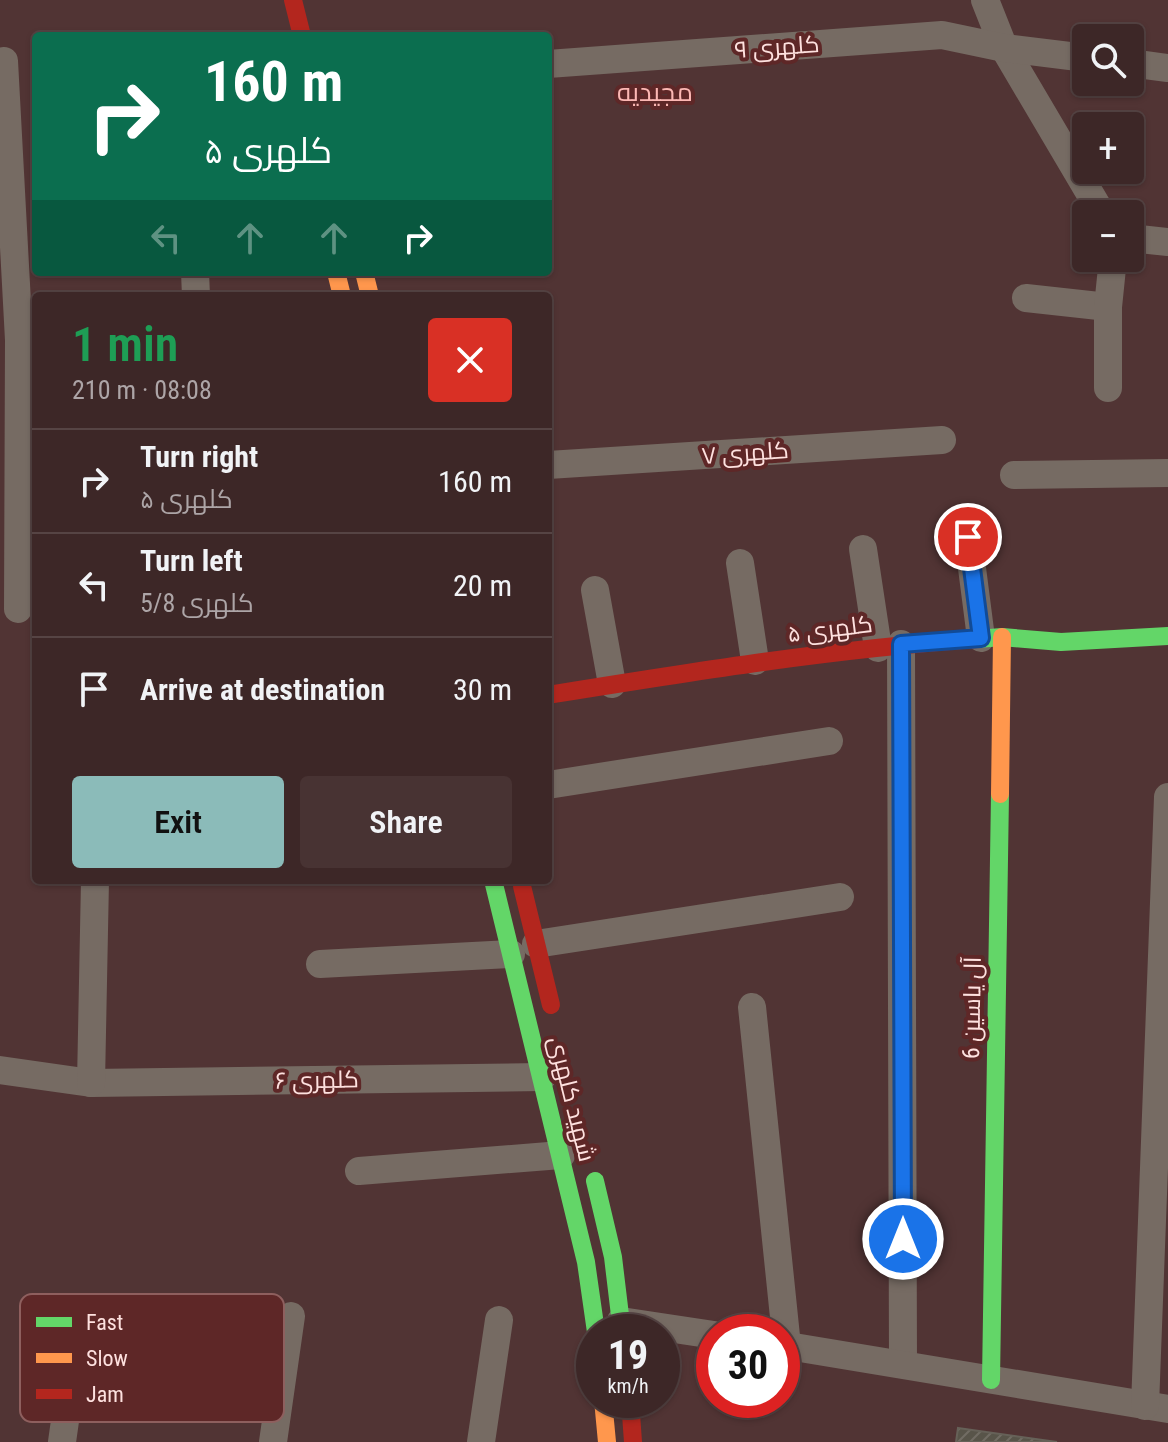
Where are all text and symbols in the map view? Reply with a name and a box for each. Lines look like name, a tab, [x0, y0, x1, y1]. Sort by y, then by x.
map controls	[1072, 24, 1144, 272]
button: search	[1072, 24, 1144, 96]
street label: کلهری ۹	[734, 30, 820, 64]
text: 160 m	[204, 49, 343, 115]
icon: right	[72, 64, 176, 168]
district label: مجیدیه	[617, 77, 693, 107]
button: +	[1072, 112, 1144, 184]
text: کلهری ۵	[204, 130, 332, 172]
button: −	[1072, 200, 1144, 272]
icon: left	[144, 216, 188, 260]
icon: ahead	[228, 216, 272, 260]
icon: ahead	[312, 216, 356, 260]
icon: right	[396, 216, 440, 260]
text: 1 min	[72, 316, 178, 373]
button: close	[428, 318, 512, 402]
text: 210 m · 08:08	[72, 375, 212, 405]
street label: کلهری ۷	[700, 436, 790, 470]
text: Turn right	[140, 439, 258, 474]
icon: right	[72, 459, 116, 503]
text: 160 m	[438, 464, 512, 499]
text: کلهری ۵	[140, 484, 233, 514]
pin	[934, 503, 1002, 571]
icon: arrive	[946, 515, 990, 559]
text: Turn left	[140, 543, 243, 578]
icon: left	[72, 563, 116, 607]
text: 20 m	[453, 568, 512, 603]
text: کلهری 5/8	[140, 588, 254, 618]
street label: کلهری ۵	[786, 610, 874, 648]
icon: arrive	[72, 667, 116, 711]
text: Arrive at destination	[140, 672, 385, 707]
text: 30 m	[453, 672, 512, 707]
button: Exit	[72, 776, 284, 868]
button: Share	[300, 776, 512, 868]
street label: آل یاسین 6	[957, 956, 987, 1059]
street label: شهید کلهری	[543, 1034, 601, 1164]
street label: کلهری ۶	[275, 1065, 359, 1095]
position arrow	[861, 1197, 945, 1281]
legend	[20, 1294, 284, 1422]
text: Fast	[86, 1310, 123, 1335]
speed limit sign: 30	[696, 1314, 800, 1418]
text: 19	[608, 1332, 648, 1379]
text: Slow	[86, 1346, 128, 1371]
text: km/h	[607, 1374, 649, 1398]
text: Jam	[86, 1382, 124, 1407]

